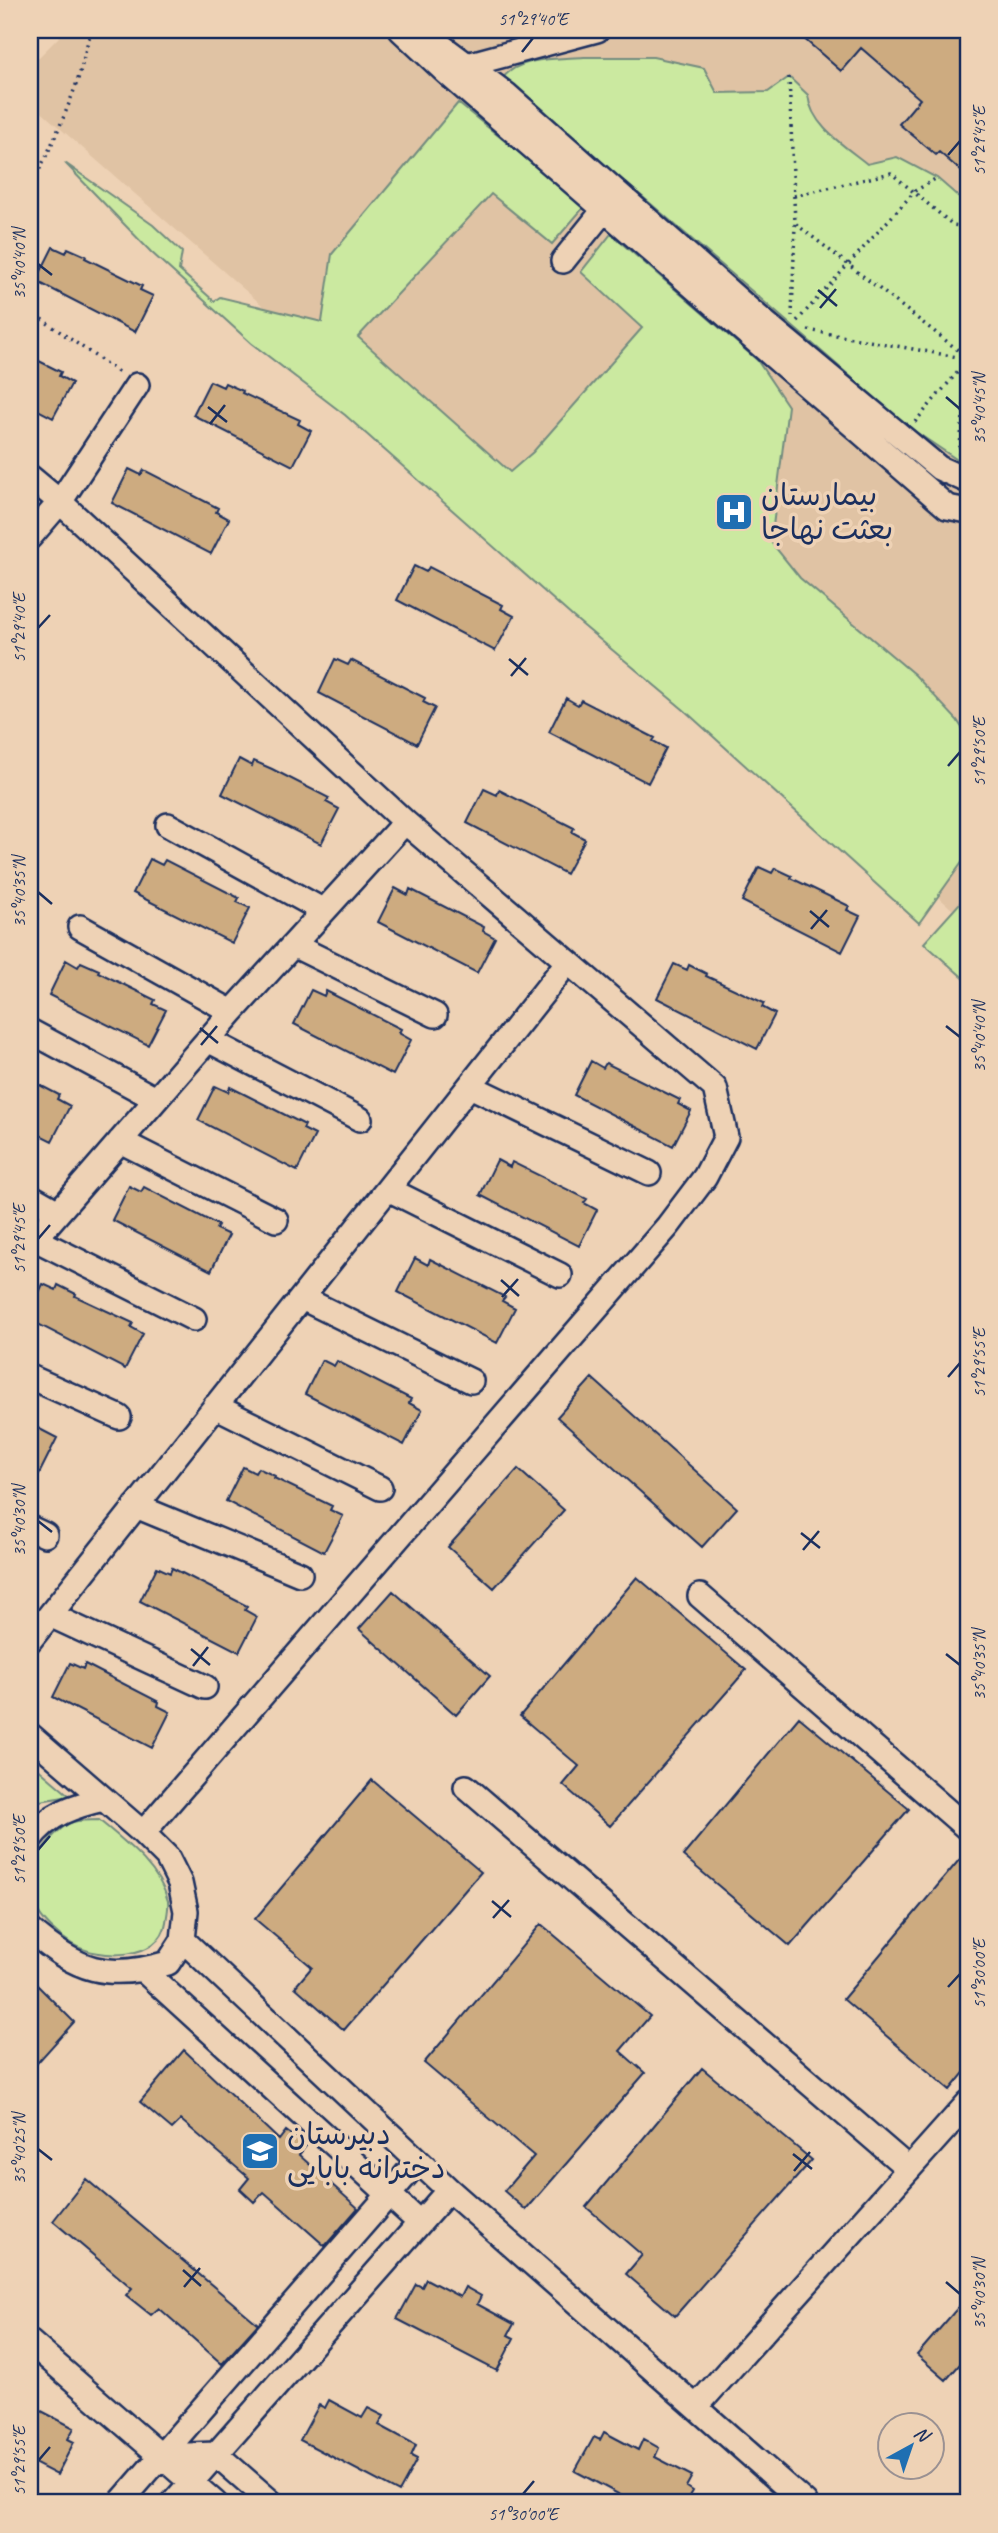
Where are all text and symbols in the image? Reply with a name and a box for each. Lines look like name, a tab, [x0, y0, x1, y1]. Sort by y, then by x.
text: 51°29'40"E	[498, 8, 570, 30]
text: 51°29'45"E	[968, 104, 990, 176]
text: 35°40'40"N	[8, 225, 30, 299]
text: 35°40'45"N	[968, 370, 990, 444]
place label: بیمارستان بعثت نهاجا	[761, 476, 893, 548]
hospital icon: بیمارستان بعثت نهاجا	[713, 491, 755, 533]
text: 51°29'40"E	[8, 591, 30, 663]
text: 51°29'50"E	[968, 715, 990, 787]
text: 35°40'35"N	[8, 853, 30, 927]
text: 35°40'40"N	[968, 998, 990, 1072]
text: 51°29'45"E	[8, 1202, 30, 1274]
text: 51°29'55"E	[968, 1326, 990, 1398]
text: 35°40'30"N	[8, 1482, 30, 1556]
text: 35°40'35"N	[968, 1626, 990, 1700]
text: 51°29'50"E	[8, 1813, 30, 1885]
text: 51°30'00"E	[968, 1937, 990, 2009]
text: 35°40'25"N	[8, 2110, 30, 2184]
place label: دبیرستان دخترانه بابایی	[287, 2115, 446, 2187]
school or university icon: دبیرستان دخترانه بابایی	[239, 2130, 281, 2172]
text: 35°40'30"N	[968, 2255, 990, 2329]
north arrow	[876, 2410, 946, 2480]
text: N	[909, 2421, 936, 2449]
text: 51°29'55"E	[8, 2424, 30, 2496]
text: 51°30'00"E	[488, 2503, 560, 2525]

